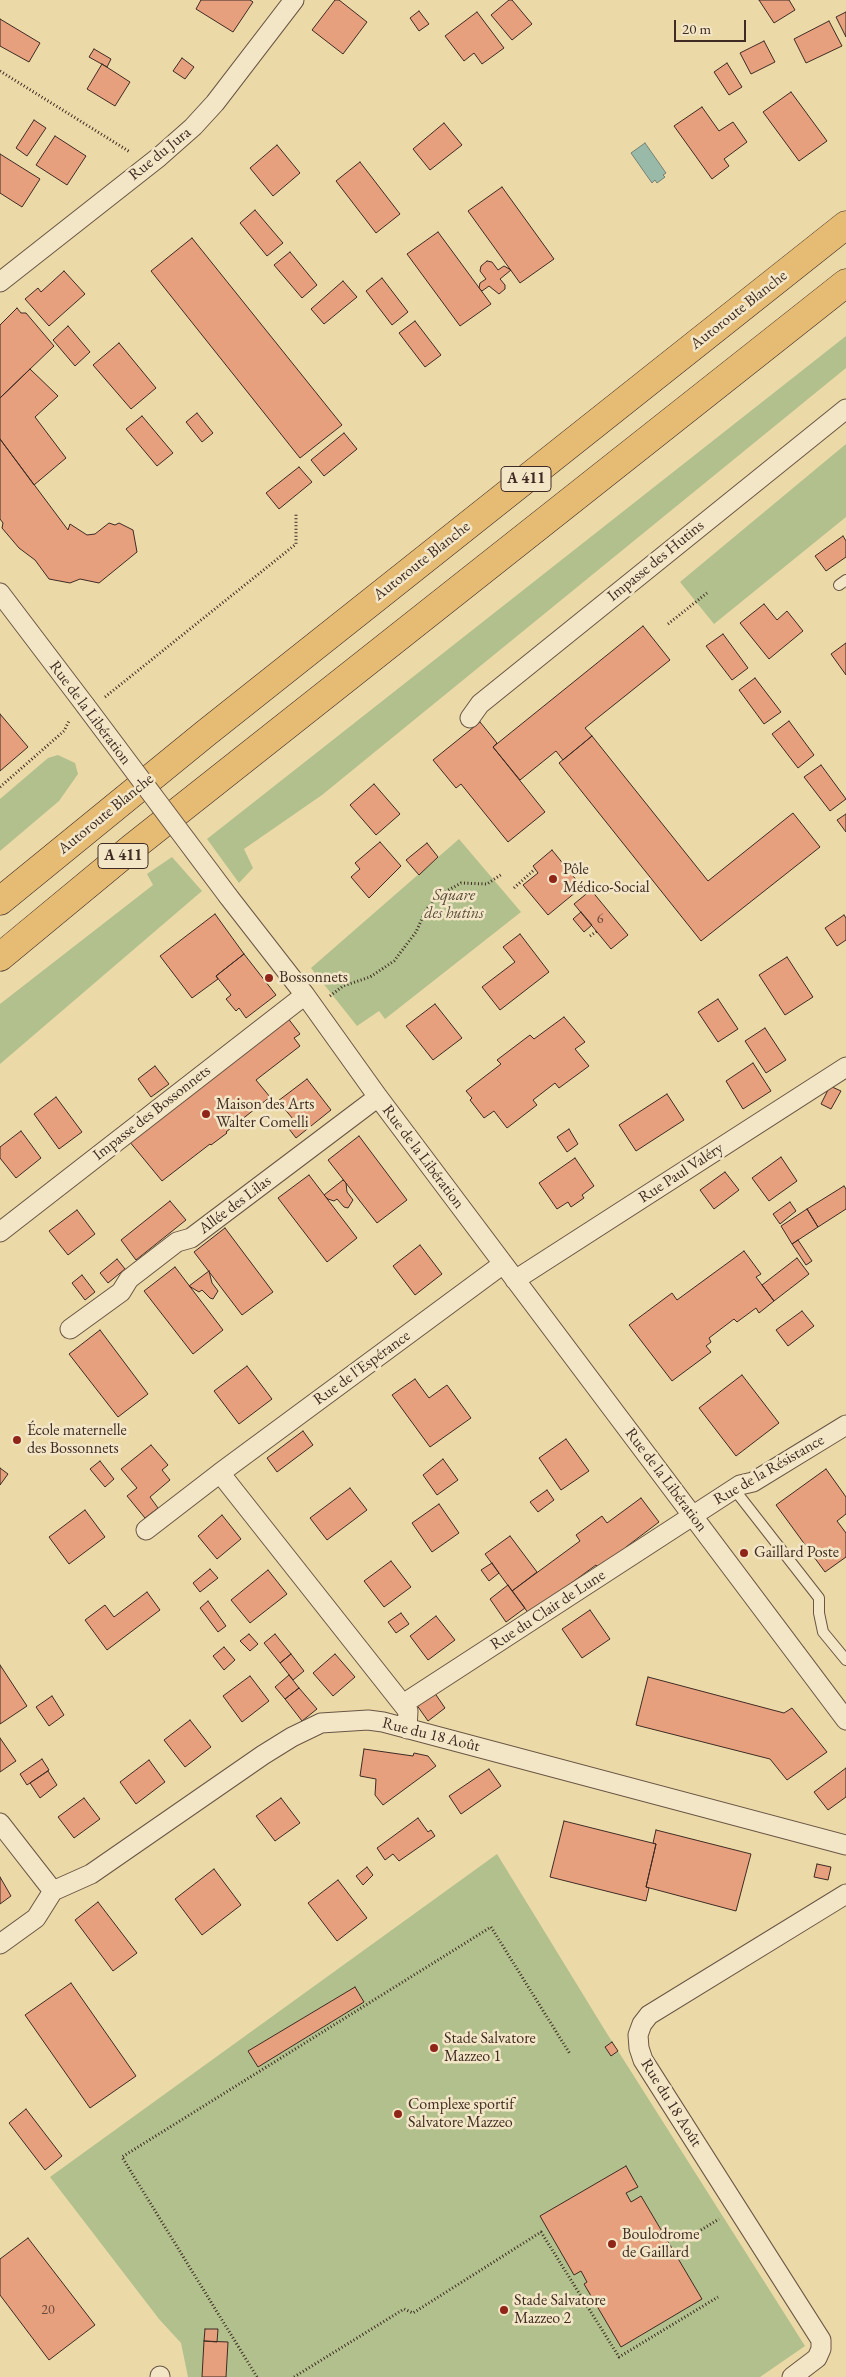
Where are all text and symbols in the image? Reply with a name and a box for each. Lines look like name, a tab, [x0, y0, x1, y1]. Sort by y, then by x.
scale bar	[676, 10, 748, 42]
text: 20 m	[682, 19, 711, 38]
street label: Rue du Jura	[125, 123, 195, 185]
street label: Autoroute Blanche	[687, 266, 791, 354]
road number: A 411	[501, 466, 551, 492]
street label: Impasse des Hutins	[604, 516, 708, 606]
street label: Autoroute Blanche	[370, 517, 474, 605]
street label: Rue de la Libération	[45, 657, 135, 769]
street label: Autoroute Blanche	[54, 770, 158, 858]
road number: A 411	[98, 844, 148, 868]
place label: Pôle Médico-Social	[563, 860, 650, 898]
marker: Pôle Médico-Social	[547, 873, 559, 885]
park label: Square des hutins	[424, 886, 484, 924]
house number: 6	[597, 911, 603, 927]
place label: Bossonnets	[279, 968, 348, 988]
marker: Bossonnets	[263, 972, 275, 984]
street label: Impasse des Bossonnets	[89, 1061, 215, 1165]
place label: Maison des Arts Walter Comelli	[216, 1095, 314, 1133]
street label: Rue de la Libération	[378, 1101, 468, 1213]
marker: Maison des Arts Walter Comelli	[200, 1108, 212, 1120]
street label: Rue Paul Valéry	[635, 1138, 727, 1208]
street label: Allée des Lilas	[195, 1172, 275, 1238]
street label: Rue de l'Espérance	[310, 1326, 414, 1410]
place label: École maternelle des Bossonnets	[27, 1421, 127, 1459]
street label: Rue de la Libération	[621, 1424, 711, 1536]
street label: Rue de la Résistance	[710, 1431, 828, 1509]
marker: École maternelle des Bossonnets	[11, 1434, 23, 1446]
place label: Gaillard Poste	[754, 1543, 839, 1563]
marker: Gaillard Poste	[738, 1547, 750, 1559]
street label: Rue du Clair de Lune	[487, 1566, 609, 1654]
street label: Rue du 18 Août	[380, 1714, 482, 1756]
place label: Stade Salvatore Mazzeo 1	[444, 2029, 536, 2067]
marker: Stade Salvatore Mazzeo 1	[428, 2042, 440, 2054]
street label: Rue du 18 Août	[636, 2056, 706, 2150]
place label: Complexe sportif Salvatore Mazzeo	[408, 2095, 514, 2133]
marker: Complexe sportif Salvatore Mazzeo	[392, 2108, 404, 2120]
place label: Boulodrome de Gaillard	[622, 2225, 700, 2263]
marker: Boulodrome de Gaillard	[606, 2238, 618, 2250]
place label: Stade Salvatore Mazzeo 2	[514, 2291, 606, 2329]
house number: 20	[41, 2302, 55, 2318]
marker: Stade Salvatore Mazzeo 2	[498, 2304, 510, 2316]

